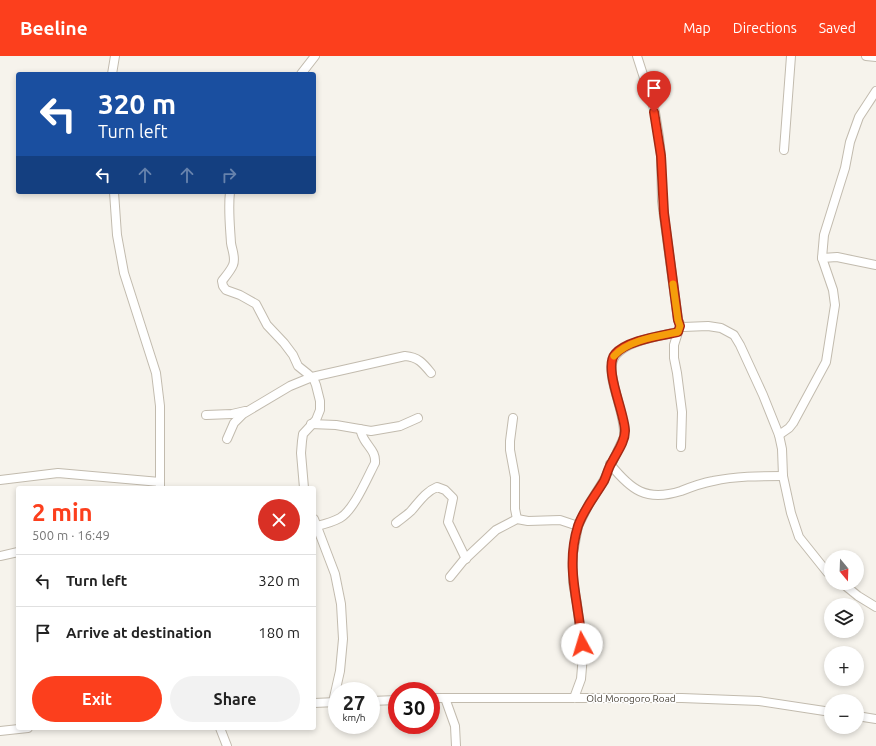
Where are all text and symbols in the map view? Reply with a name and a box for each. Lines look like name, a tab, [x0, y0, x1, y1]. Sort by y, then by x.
text: Beeline	[20, 17, 88, 39]
text: Map	[683, 20, 711, 36]
text: Directions	[733, 20, 797, 36]
text: Saved	[819, 20, 856, 36]
pin	[637, 71, 671, 112]
icon: arrive	[643, 77, 665, 99]
icon: left	[32, 88, 84, 140]
text: 320 m	[98, 88, 176, 119]
text: Turn left	[98, 121, 168, 141]
icon: left	[92, 164, 114, 186]
icon: ahead	[134, 164, 156, 186]
icon: ahead	[176, 164, 198, 186]
icon: right	[218, 164, 240, 186]
text: 2 min	[32, 499, 93, 526]
button: close	[258, 499, 300, 541]
text: 500 m · 16:49	[32, 528, 110, 542]
north arrow	[824, 550, 864, 590]
map controls	[824, 550, 864, 734]
icon: left	[32, 570, 54, 592]
text: Turn left	[66, 572, 127, 589]
text: 320 m	[258, 572, 300, 589]
button: layers	[824, 598, 864, 638]
icon: arrive	[32, 622, 54, 644]
position arrow	[561, 623, 603, 665]
text: Arrive at destination	[66, 624, 212, 641]
text: 180 m	[258, 624, 300, 641]
button: +	[824, 646, 864, 686]
button: Exit	[32, 676, 162, 722]
button: Share	[170, 676, 300, 722]
speed limit sign: 30	[388, 682, 440, 734]
text: 27	[343, 691, 365, 714]
street label: Old Morogoro Road	[586, 693, 676, 704]
button: −	[824, 694, 864, 734]
text: km/h	[342, 712, 366, 723]

